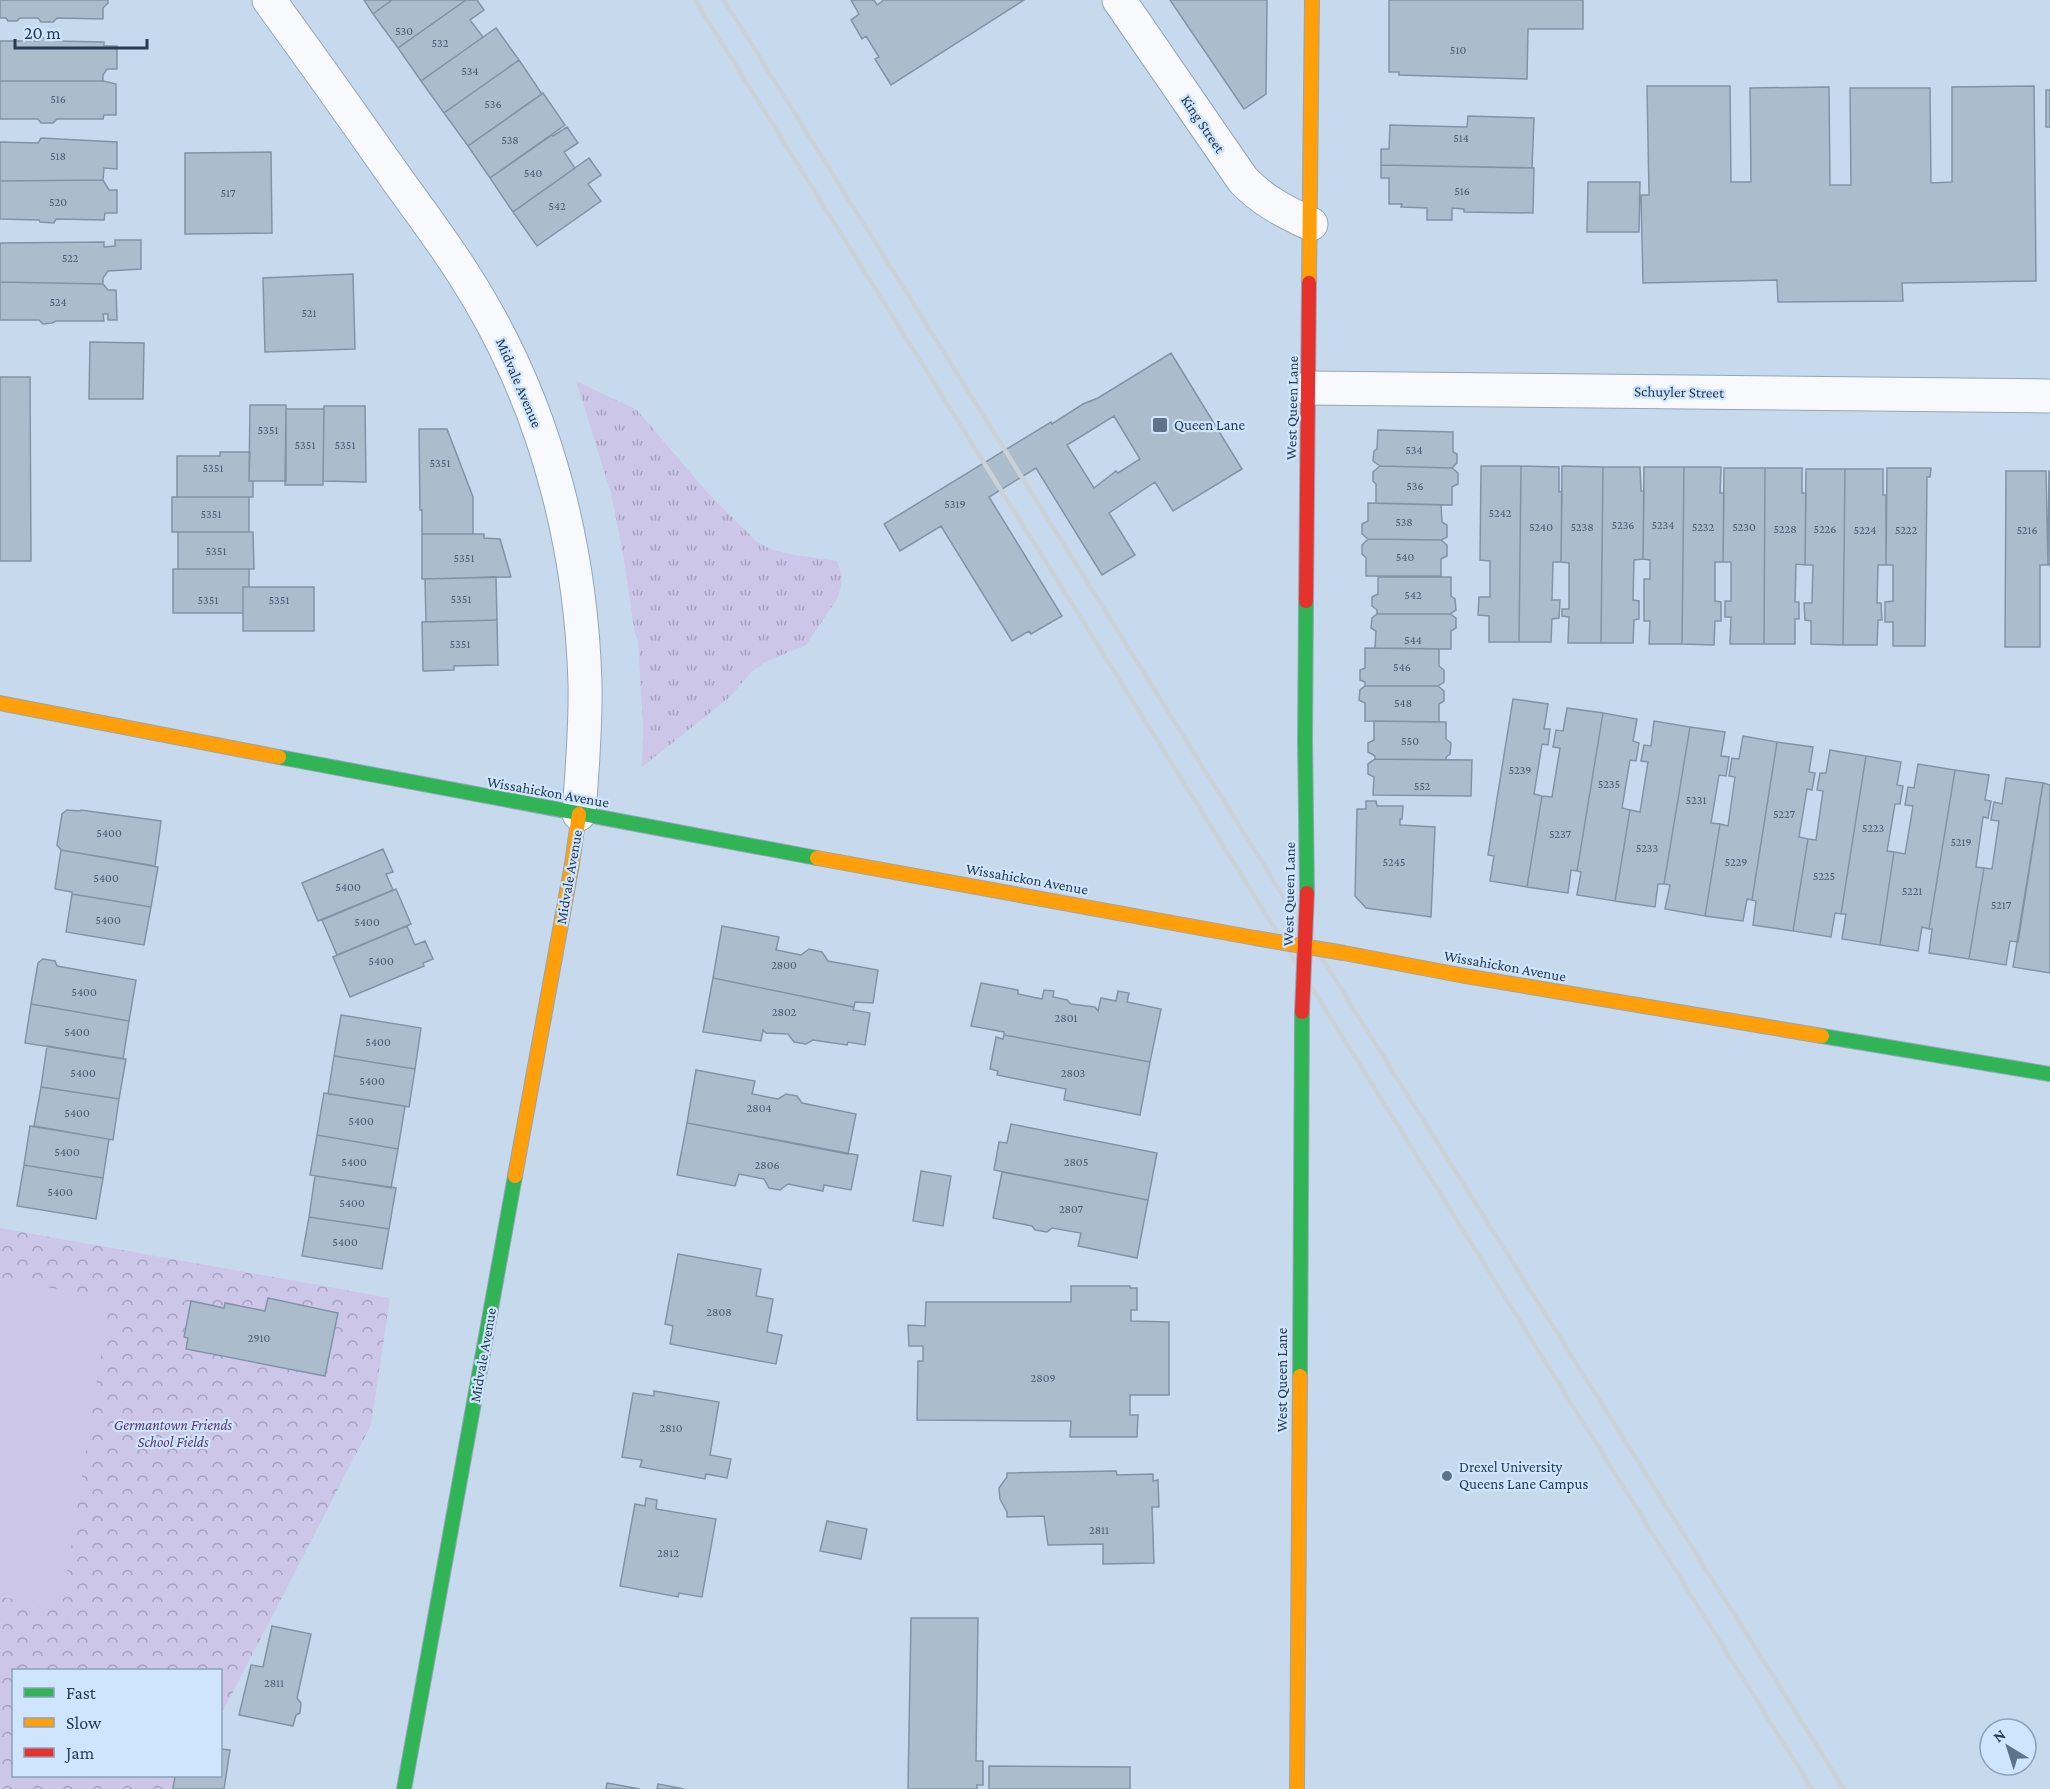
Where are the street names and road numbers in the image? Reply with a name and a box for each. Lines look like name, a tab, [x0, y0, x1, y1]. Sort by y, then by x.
street label: King Street	[1177, 92, 1229, 157]
street label: Midvale Avenue	[493, 336, 545, 430]
street label: West Queen Lane	[1283, 355, 1301, 460]
street label: Schuyler Street	[1634, 383, 1725, 402]
street label: Wissahickon Avenue	[486, 773, 611, 811]
street label: Midvale Avenue	[553, 828, 585, 925]
street label: West Queen Lane	[1280, 841, 1298, 946]
street label: Wissahickon Avenue	[965, 860, 1090, 898]
street label: Wissahickon Avenue	[1443, 947, 1568, 985]
street label: Midvale Avenue	[467, 1306, 499, 1403]
street label: West Queen Lane	[1274, 1327, 1290, 1432]

